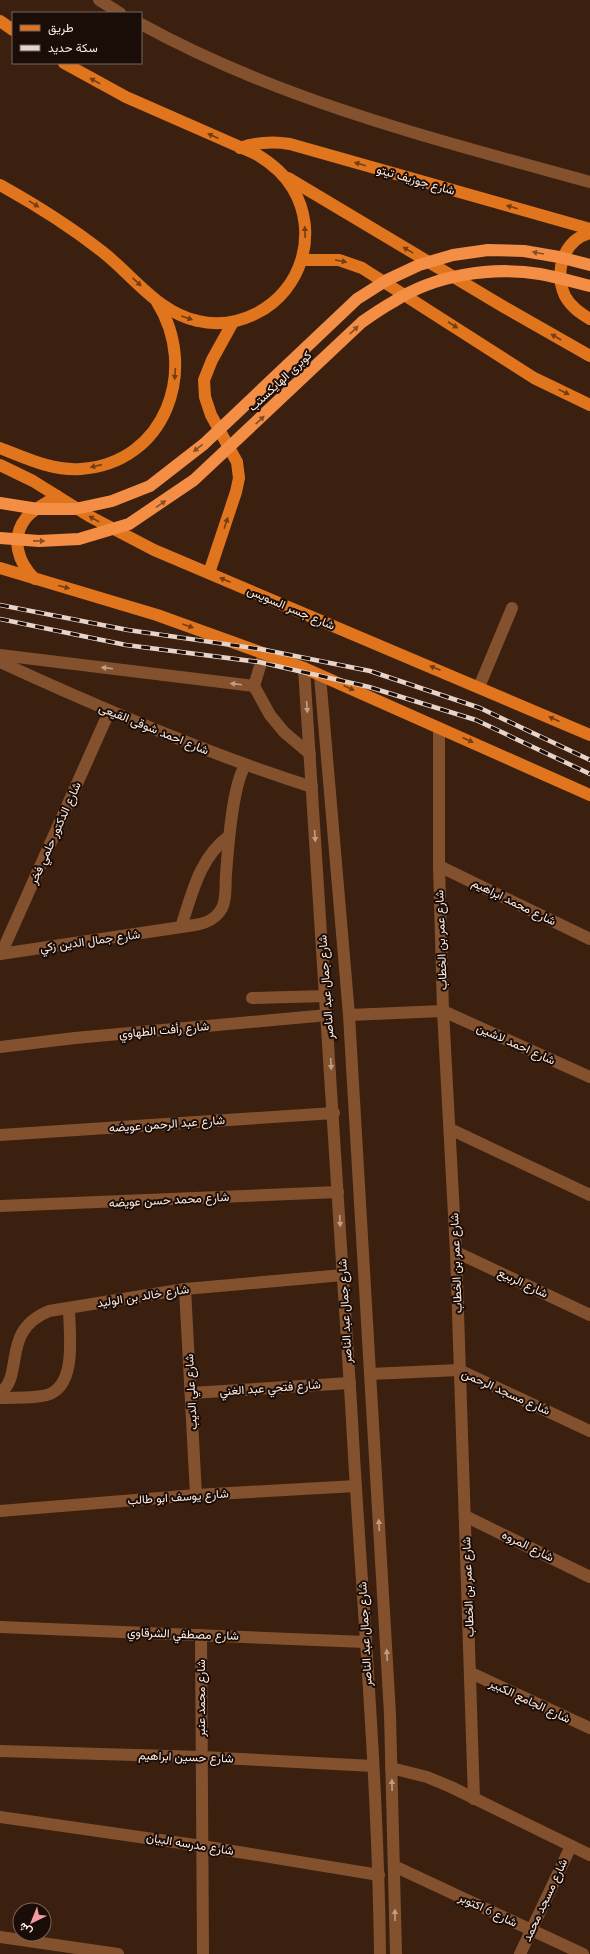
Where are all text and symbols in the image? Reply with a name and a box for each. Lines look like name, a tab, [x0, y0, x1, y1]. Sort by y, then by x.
legend	[12, 12, 142, 64]
text: طريق	[48, 20, 74, 36]
text: سكة حديد	[48, 40, 98, 55]
one-way arrow	[90, 78, 101, 85]
one-way arrow	[208, 133, 219, 139]
one-way arrow	[354, 161, 366, 167]
street label: شارع جوزيف تيتو	[375, 161, 457, 200]
one-way arrow	[28, 201, 40, 208]
one-way arrow	[506, 204, 518, 210]
one-way arrow	[302, 226, 309, 238]
one-way arrow	[402, 246, 414, 253]
one-way arrow	[532, 250, 545, 256]
one-way arrow	[334, 258, 347, 264]
one-way arrow	[132, 278, 143, 287]
one-way arrow	[182, 315, 194, 321]
one-way arrow	[447, 322, 458, 329]
one-way arrow	[349, 326, 359, 335]
one-way arrow	[550, 334, 562, 341]
street label: كوبرى الهايكستب	[245, 347, 315, 415]
one-way arrow	[172, 368, 179, 380]
one-way arrow	[558, 389, 569, 396]
one-way arrow	[255, 415, 265, 425]
one-way arrow	[193, 444, 204, 452]
one-way arrow	[90, 464, 103, 470]
one-way arrow	[155, 500, 166, 508]
one-way arrow	[88, 516, 100, 522]
one-way arrow	[223, 516, 229, 528]
one-way arrow	[33, 538, 46, 544]
one-way arrow	[218, 576, 230, 582]
street label: شارع جسر السويس	[244, 582, 337, 635]
one-way arrow	[58, 585, 70, 591]
one-way arrow	[183, 623, 195, 629]
one-way arrow	[101, 665, 113, 671]
one-way arrow	[428, 665, 440, 671]
one-way arrow	[230, 681, 242, 687]
one-way arrow	[343, 685, 354, 691]
street label: شارع احمد شوقى القيعى	[96, 700, 211, 759]
one-way arrow	[303, 701, 310, 713]
one-way arrow	[548, 716, 560, 722]
one-way arrow	[462, 738, 474, 744]
street label: شارع الدكتور حلمي فخر	[25, 779, 87, 888]
one-way arrow	[312, 830, 319, 842]
street label: شارع محمد ابراهيم	[469, 875, 559, 930]
street label: شارع عمر بن الخطاب	[431, 890, 452, 990]
street label: شارع جمال الدين زكي	[39, 926, 142, 958]
street label: شارع جمال عبد الناصر	[314, 934, 339, 1041]
street label: شارع رأفت الطهاوي	[118, 1018, 210, 1044]
street label: شارع احمد لاشين	[474, 1020, 558, 1069]
one-way arrow	[327, 1058, 334, 1070]
street label: شارع عبد الرحمن عويضه	[109, 1112, 226, 1137]
street label: شارع محمد حسن عويضه	[108, 1189, 230, 1212]
street label: شارع عمر بن الخطاب	[446, 1213, 467, 1313]
one-way arrow	[337, 1215, 343, 1228]
street label: شارع جمال عبد الناصر	[334, 1258, 357, 1365]
street label: شارع الربيع	[495, 1264, 551, 1303]
street label: شارع خالد بن الوليد	[96, 1281, 190, 1312]
street label: شارع علي الديب	[181, 1353, 203, 1430]
street label: شارع مسجد الرحمن	[459, 1365, 553, 1420]
street label: شارع فتحي عبد الغني	[219, 1376, 321, 1402]
street label: شارع يوسف ابو طالب	[127, 1485, 229, 1510]
one-way arrow	[375, 1519, 382, 1531]
street label: شارع المروه	[499, 1527, 557, 1566]
street label: شارع عمر بن الخطاب	[458, 1537, 479, 1637]
street label: شارع جمال عبد الناصر	[354, 1581, 377, 1688]
street label: شارع مصطفي الشرقاوي	[127, 1624, 239, 1646]
one-way arrow	[383, 1649, 390, 1661]
street label: شارع محمد عنبر	[193, 1659, 210, 1738]
street label: شارع الجامع الكبير	[486, 1675, 573, 1728]
street label: شارع حسين ابراهيم	[138, 1747, 234, 1768]
one-way arrow	[389, 1778, 395, 1791]
street label: شارع مدرسه البيان	[145, 1829, 235, 1860]
street label: شارع مسجد محمد	[519, 1856, 572, 1944]
street label: شارع 6 اكتوبر	[455, 1889, 520, 1931]
north arrow	[12, 1902, 52, 1942]
one-way arrow	[392, 1908, 398, 1921]
text: ش	[16, 1920, 35, 1939]

